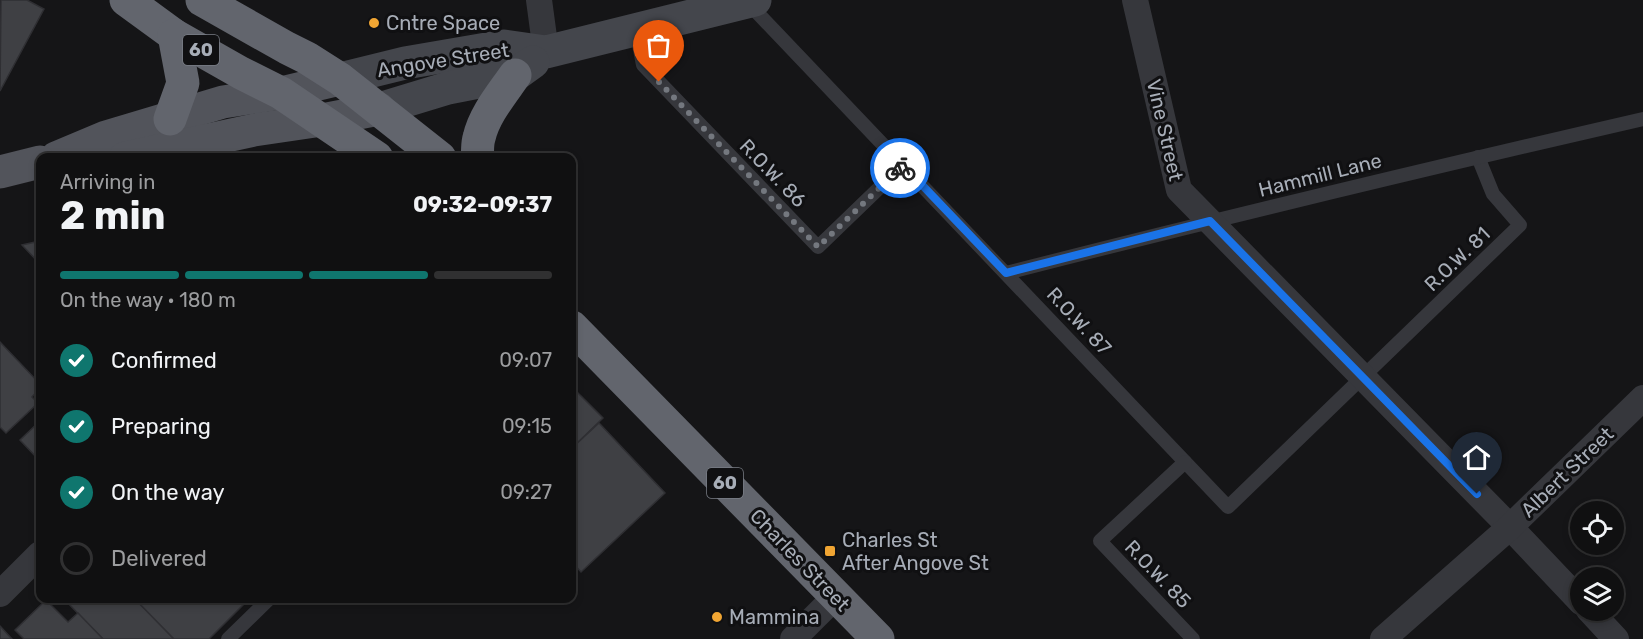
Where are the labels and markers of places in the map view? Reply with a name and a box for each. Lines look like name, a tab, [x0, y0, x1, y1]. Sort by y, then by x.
place label: Cntre Space	[386, 11, 500, 35]
marker: Cntre Space	[367, 16, 381, 30]
pin	[633, 20, 684, 82]
pin	[1451, 432, 1502, 494]
place label: Charles St After Angove St	[842, 528, 989, 575]
marker: Charles St After Angove St	[823, 544, 837, 558]
place label: Mammina	[729, 605, 819, 629]
marker: Mammina	[710, 610, 724, 624]

